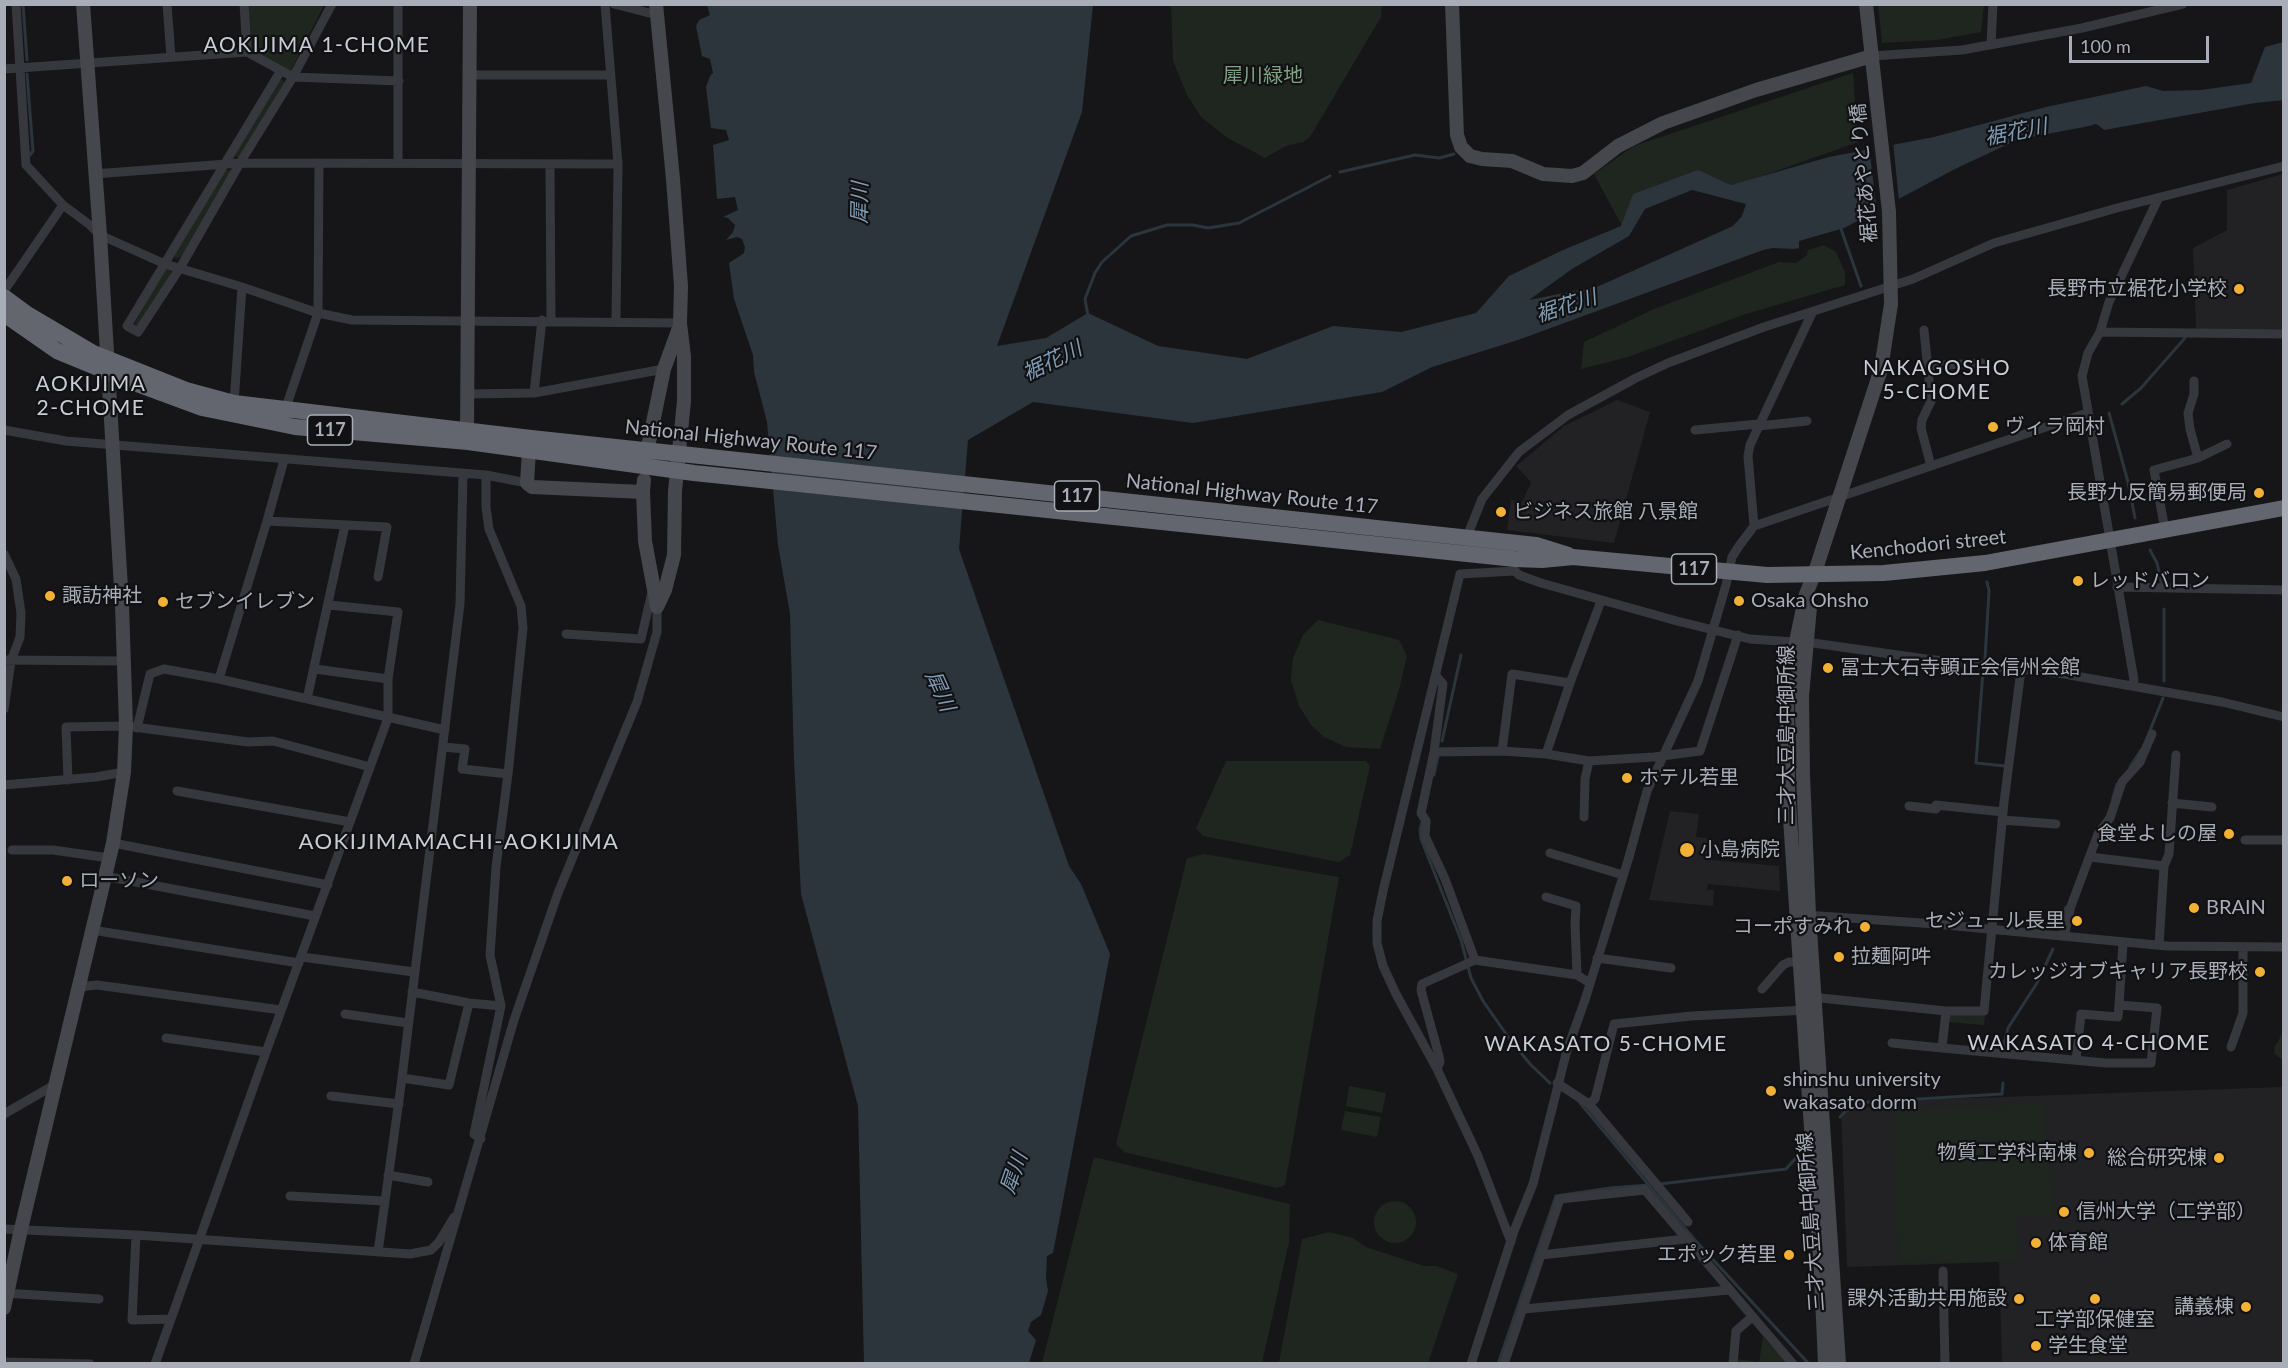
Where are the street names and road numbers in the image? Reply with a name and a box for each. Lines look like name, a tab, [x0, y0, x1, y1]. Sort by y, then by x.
street label: 裾花あやとり橋	[1846, 102, 1882, 244]
road number: 117	[308, 415, 352, 445]
street label: National Highway Route 117	[624, 415, 878, 465]
street label: National Highway Route 117	[1125, 469, 1379, 519]
road number: 117	[1054, 481, 1100, 511]
street label: Kenchodori street	[1849, 525, 2007, 565]
road number: 117	[1672, 554, 1716, 584]
street label: 三才大豆島中御所線	[1775, 645, 1799, 825]
street label: 三才大豆島中御所線	[1793, 1131, 1829, 1313]

